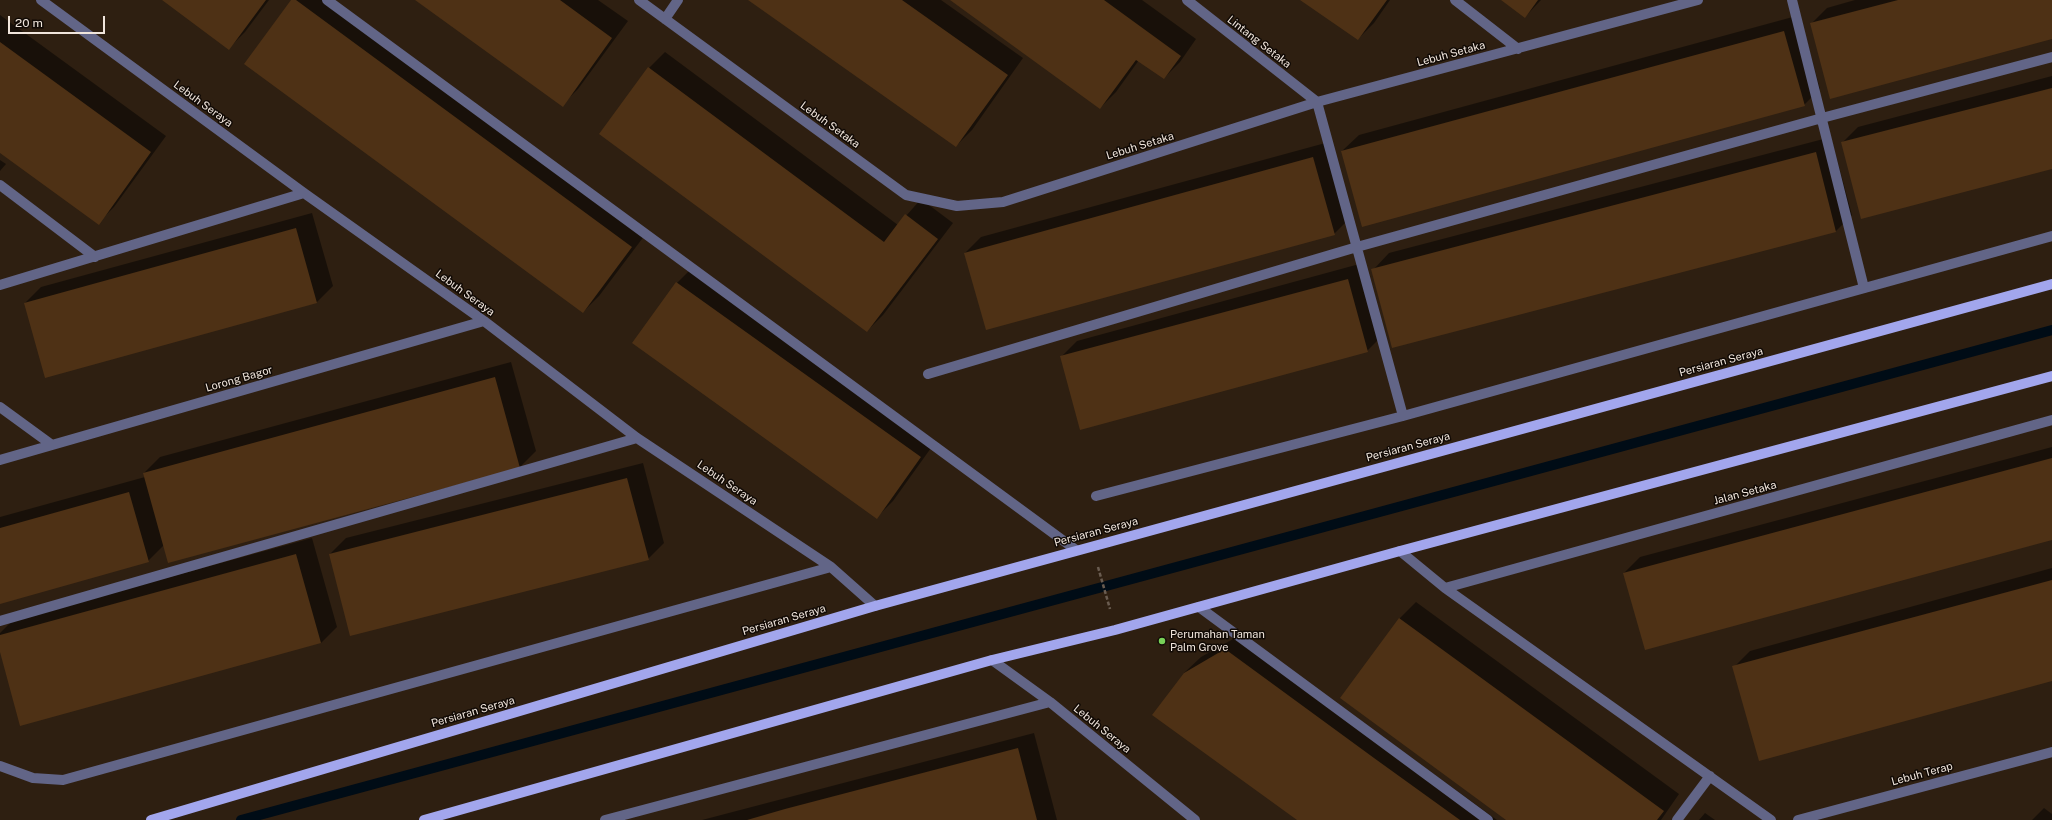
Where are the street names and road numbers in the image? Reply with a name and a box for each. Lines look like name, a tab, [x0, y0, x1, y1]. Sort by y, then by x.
street label: Lintang Setaka	[1225, 13, 1293, 71]
street label: Lebuh Setaka	[1415, 39, 1487, 69]
street label: Lebuh Seraya	[171, 78, 235, 130]
street label: Lebuh Setaka	[798, 99, 862, 151]
street label: Lebuh Setaka	[1105, 129, 1175, 163]
street label: Lebuh Seraya	[433, 267, 497, 319]
street label: Persiaran Seraya	[1678, 344, 1764, 380]
street label: Lorong Bagor	[204, 363, 274, 395]
street label: Persiaran Seraya	[1365, 429, 1451, 465]
street label: Lebuh Seraya	[694, 458, 760, 508]
street label: Jalan Setaka	[1712, 478, 1778, 508]
street label: Persiaran Seraya	[1053, 514, 1139, 550]
street label: Persiaran Seraya	[741, 602, 827, 638]
street label: Persiaran Seraya	[430, 694, 516, 730]
street label: Lebuh Seraya	[1071, 702, 1133, 756]
street label: Lebuh Terap	[1890, 759, 1954, 789]

